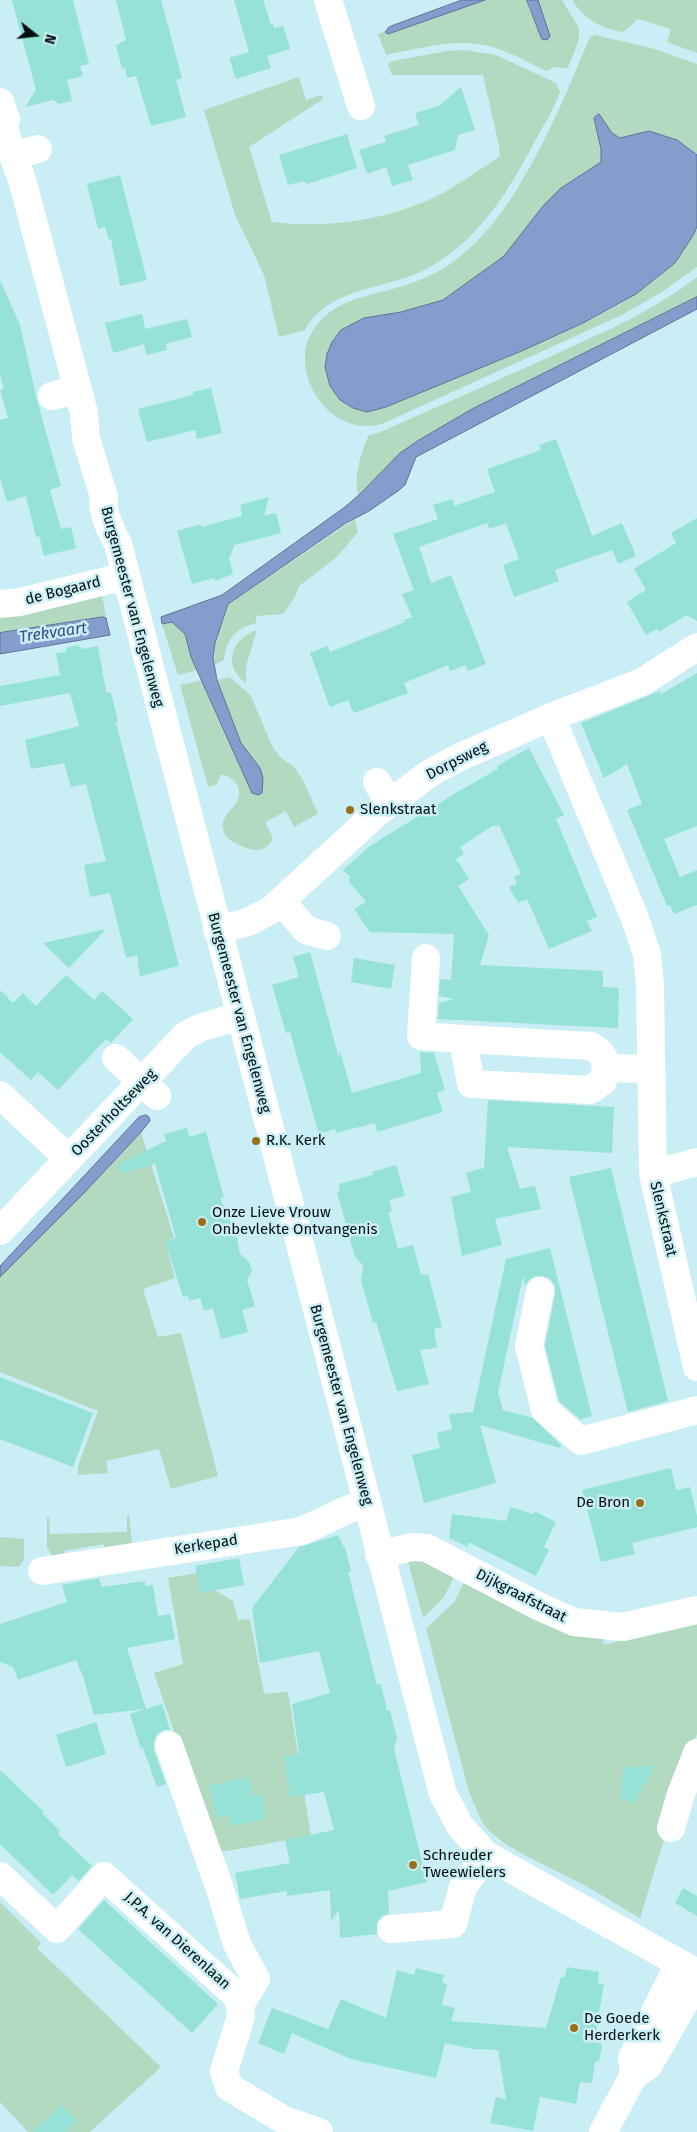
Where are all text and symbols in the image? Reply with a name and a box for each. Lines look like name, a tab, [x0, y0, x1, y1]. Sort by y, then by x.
north arrow	[10, 10, 60, 60]
text: N	[40, 32, 59, 46]
street label: Burgemeester van Engelenweg	[97, 505, 167, 709]
street label: de Bogaard	[23, 573, 103, 609]
water label: Trekvaart	[18, 619, 88, 647]
street label: Dorpsweg	[423, 738, 491, 784]
place label: Slenkstraat	[360, 801, 436, 819]
marker: Slenkstraat	[344, 804, 356, 816]
street label: Burgemeester van Engelenweg	[204, 911, 274, 1115]
street label: Oosterholtseweg	[68, 1066, 160, 1160]
place label: R.K. Kerk	[266, 1132, 325, 1150]
marker: R.K. Kerk	[250, 1135, 262, 1147]
street label: Slenkstraat	[646, 1180, 680, 1258]
place label: Onze Lieve Vrouw Onbevlekte Ontvangenis	[212, 1204, 377, 1239]
marker: Onze Lieve Vrouw Onbevlekte Ontvangenis	[196, 1216, 208, 1228]
street label: Burgemeester van Engelenweg	[306, 1303, 376, 1507]
place label: De Bron	[576, 1494, 630, 1512]
marker: De Bron	[634, 1497, 646, 1509]
street label: Kerkepad	[173, 1531, 239, 1559]
street label: Dijkgraafstraat	[473, 1565, 569, 1627]
place label: Schreuder Tweewielers	[423, 1847, 506, 1882]
marker: Schreuder Tweewielers	[407, 1859, 419, 1871]
street label: J.P.A. van Dierenlaan	[120, 1889, 234, 1993]
place label: De Goede Herderkerk	[584, 2010, 660, 2045]
marker: De Goede Herderkerk	[568, 2022, 580, 2034]

